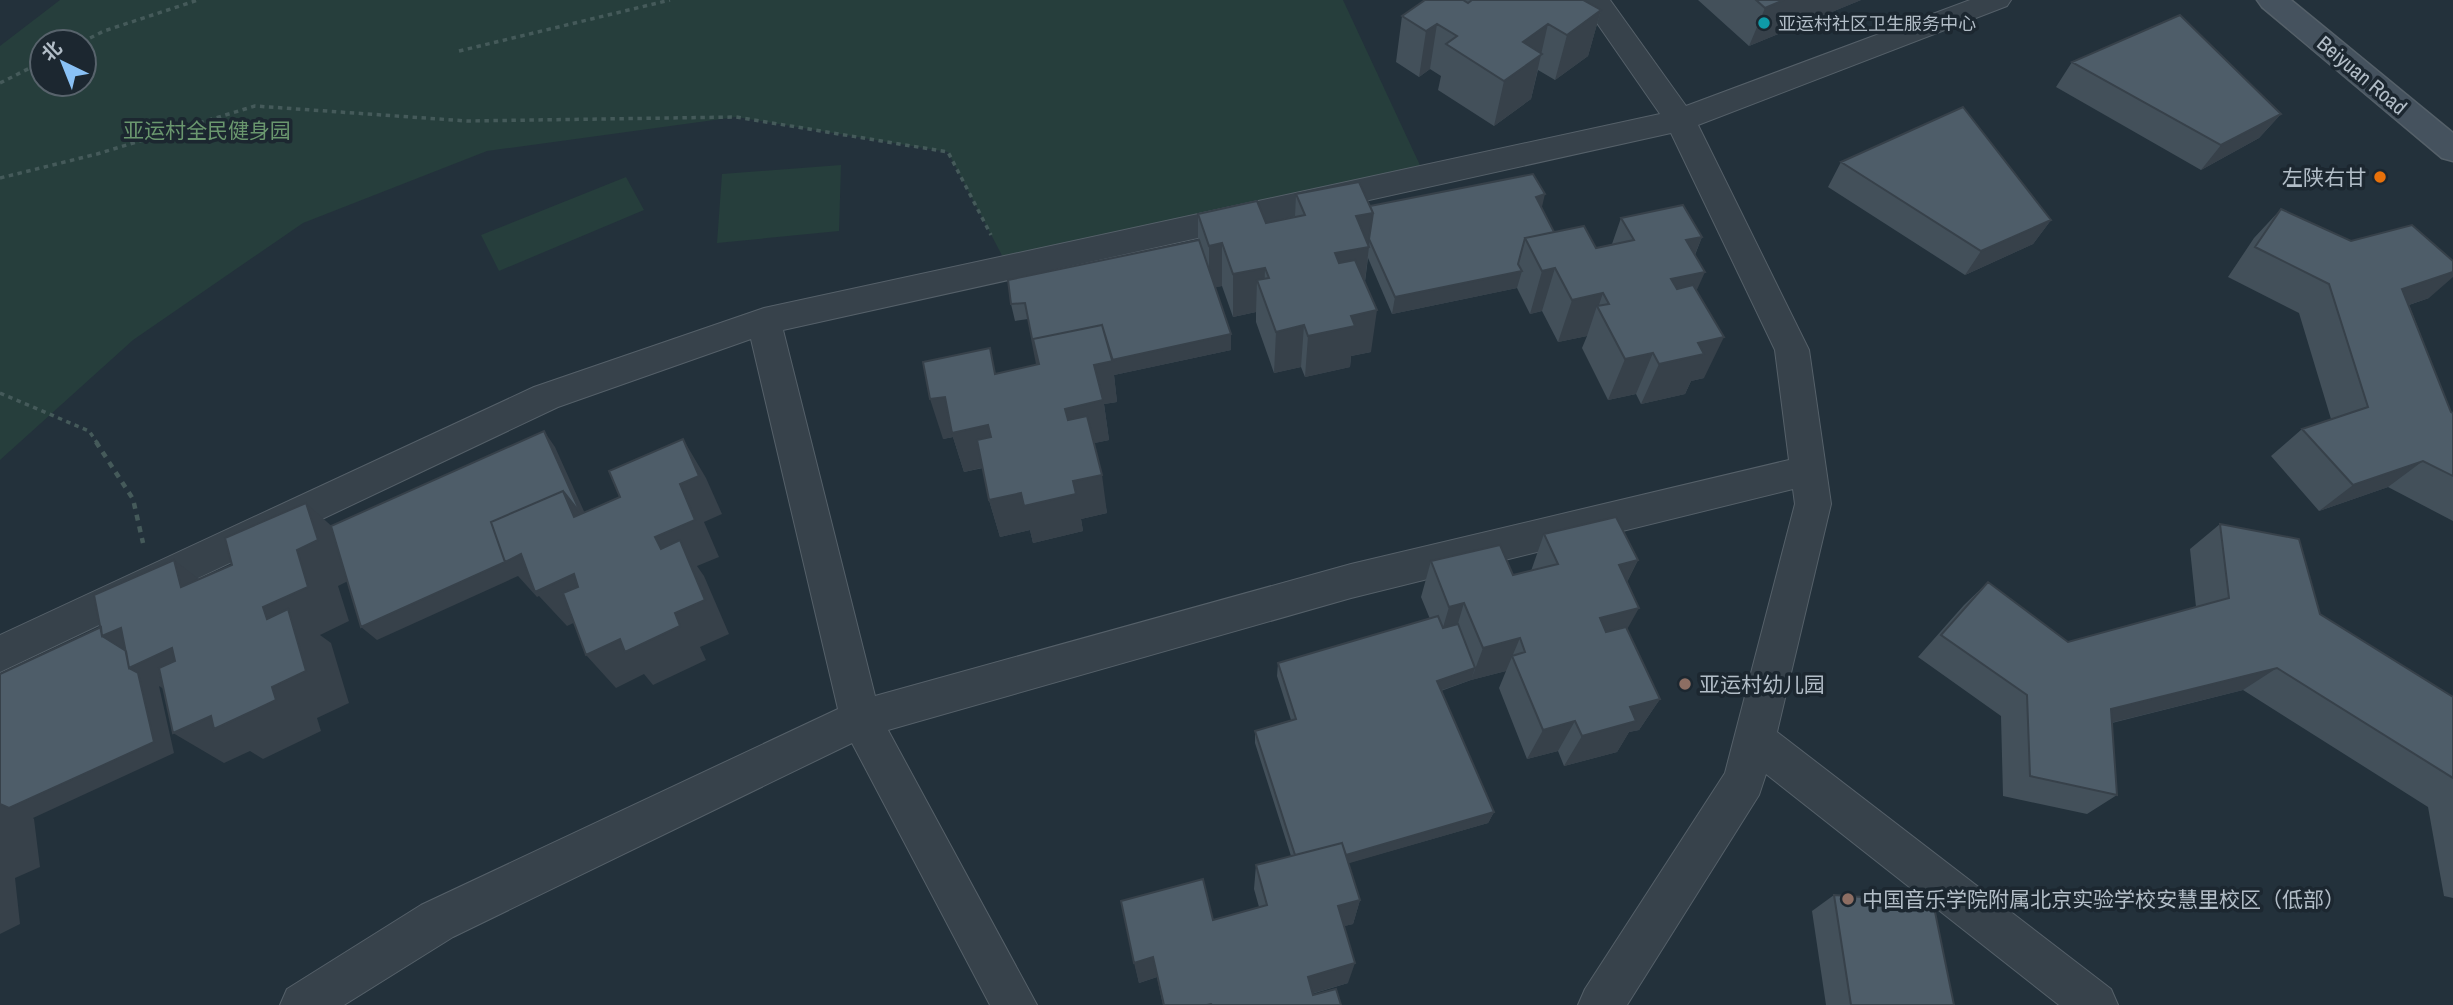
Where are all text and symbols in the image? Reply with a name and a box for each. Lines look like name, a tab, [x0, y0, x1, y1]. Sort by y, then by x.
place label: 亚运村社区卫生服务中心	[1778, 11, 1976, 36]
marker: 亚运村社区卫生服务中心	[1756, 15, 1772, 31]
north arrow	[28, 28, 98, 98]
street label: Beiyuan Road	[2311, 29, 2413, 121]
text: 北	[36, 35, 67, 67]
park label: 亚运村全民健身园	[123, 116, 291, 145]
place label: 左陕右甘	[2282, 163, 2366, 192]
marker: 左陕右甘	[2372, 169, 2388, 185]
place label: 亚运村幼儿园	[1699, 670, 1825, 699]
marker: 亚运村幼儿园	[1677, 676, 1693, 692]
place label: 中国音乐学院附属北京实验学校安慧里校区（低部）	[1862, 885, 2345, 914]
marker: 中国音乐学院附属北京实验学校安慧里校区（低部）	[1840, 891, 1856, 907]

